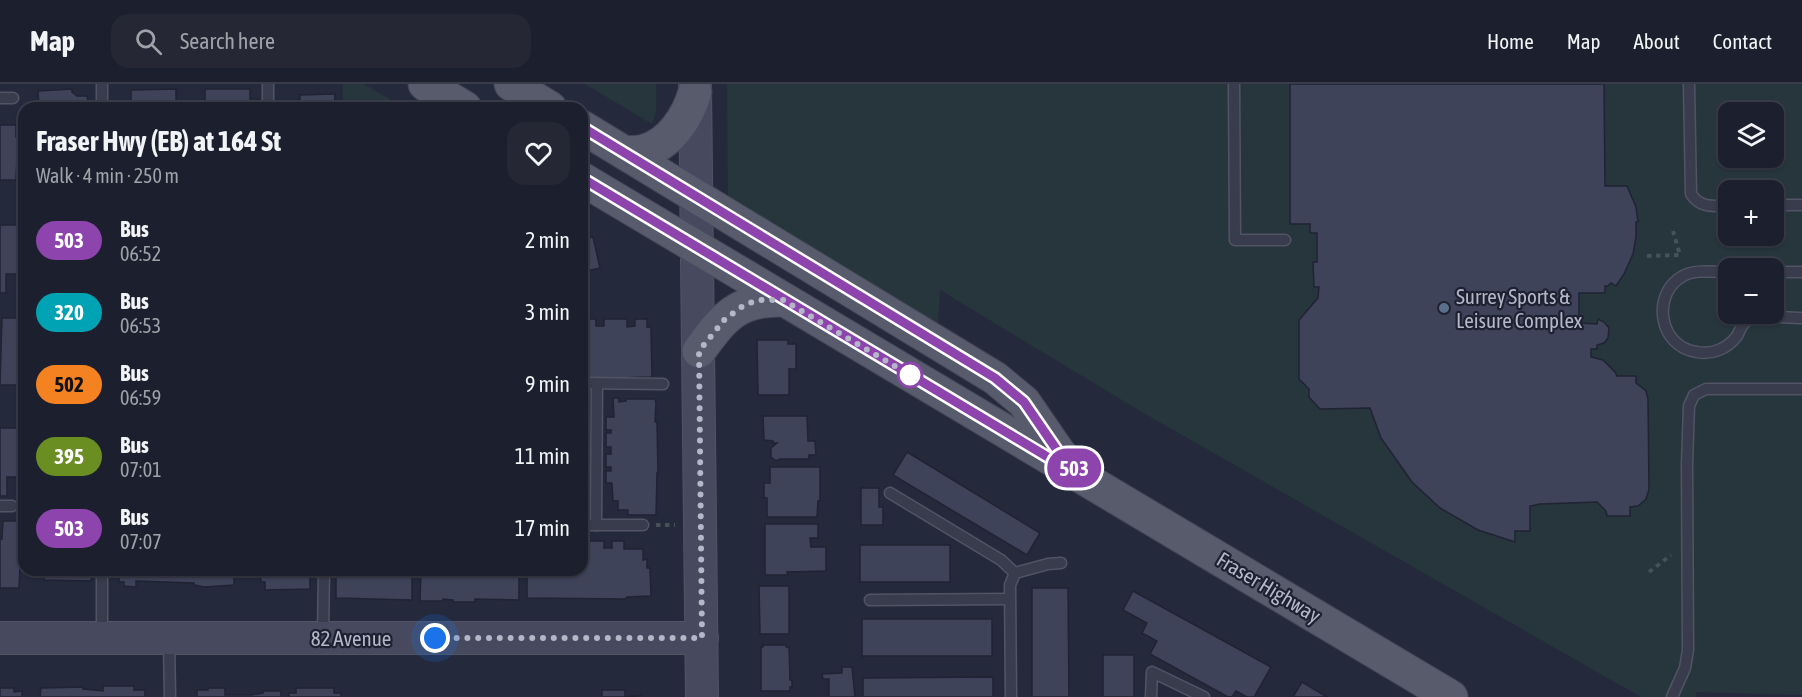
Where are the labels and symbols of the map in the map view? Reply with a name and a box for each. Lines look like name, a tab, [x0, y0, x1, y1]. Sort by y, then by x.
place label: Surrey Sports & Leisure Complex	[1456, 284, 1583, 332]
marker: Surrey Sports & Leisure Complex	[1437, 301, 1451, 315]
unlabelled marker	[897, 362, 923, 388]
line badge: 503	[1040, 448, 1108, 488]
street label: Fraser Highway	[1213, 547, 1325, 627]
your location	[420, 623, 450, 653]
street label: 82 Avenue	[311, 626, 391, 650]

